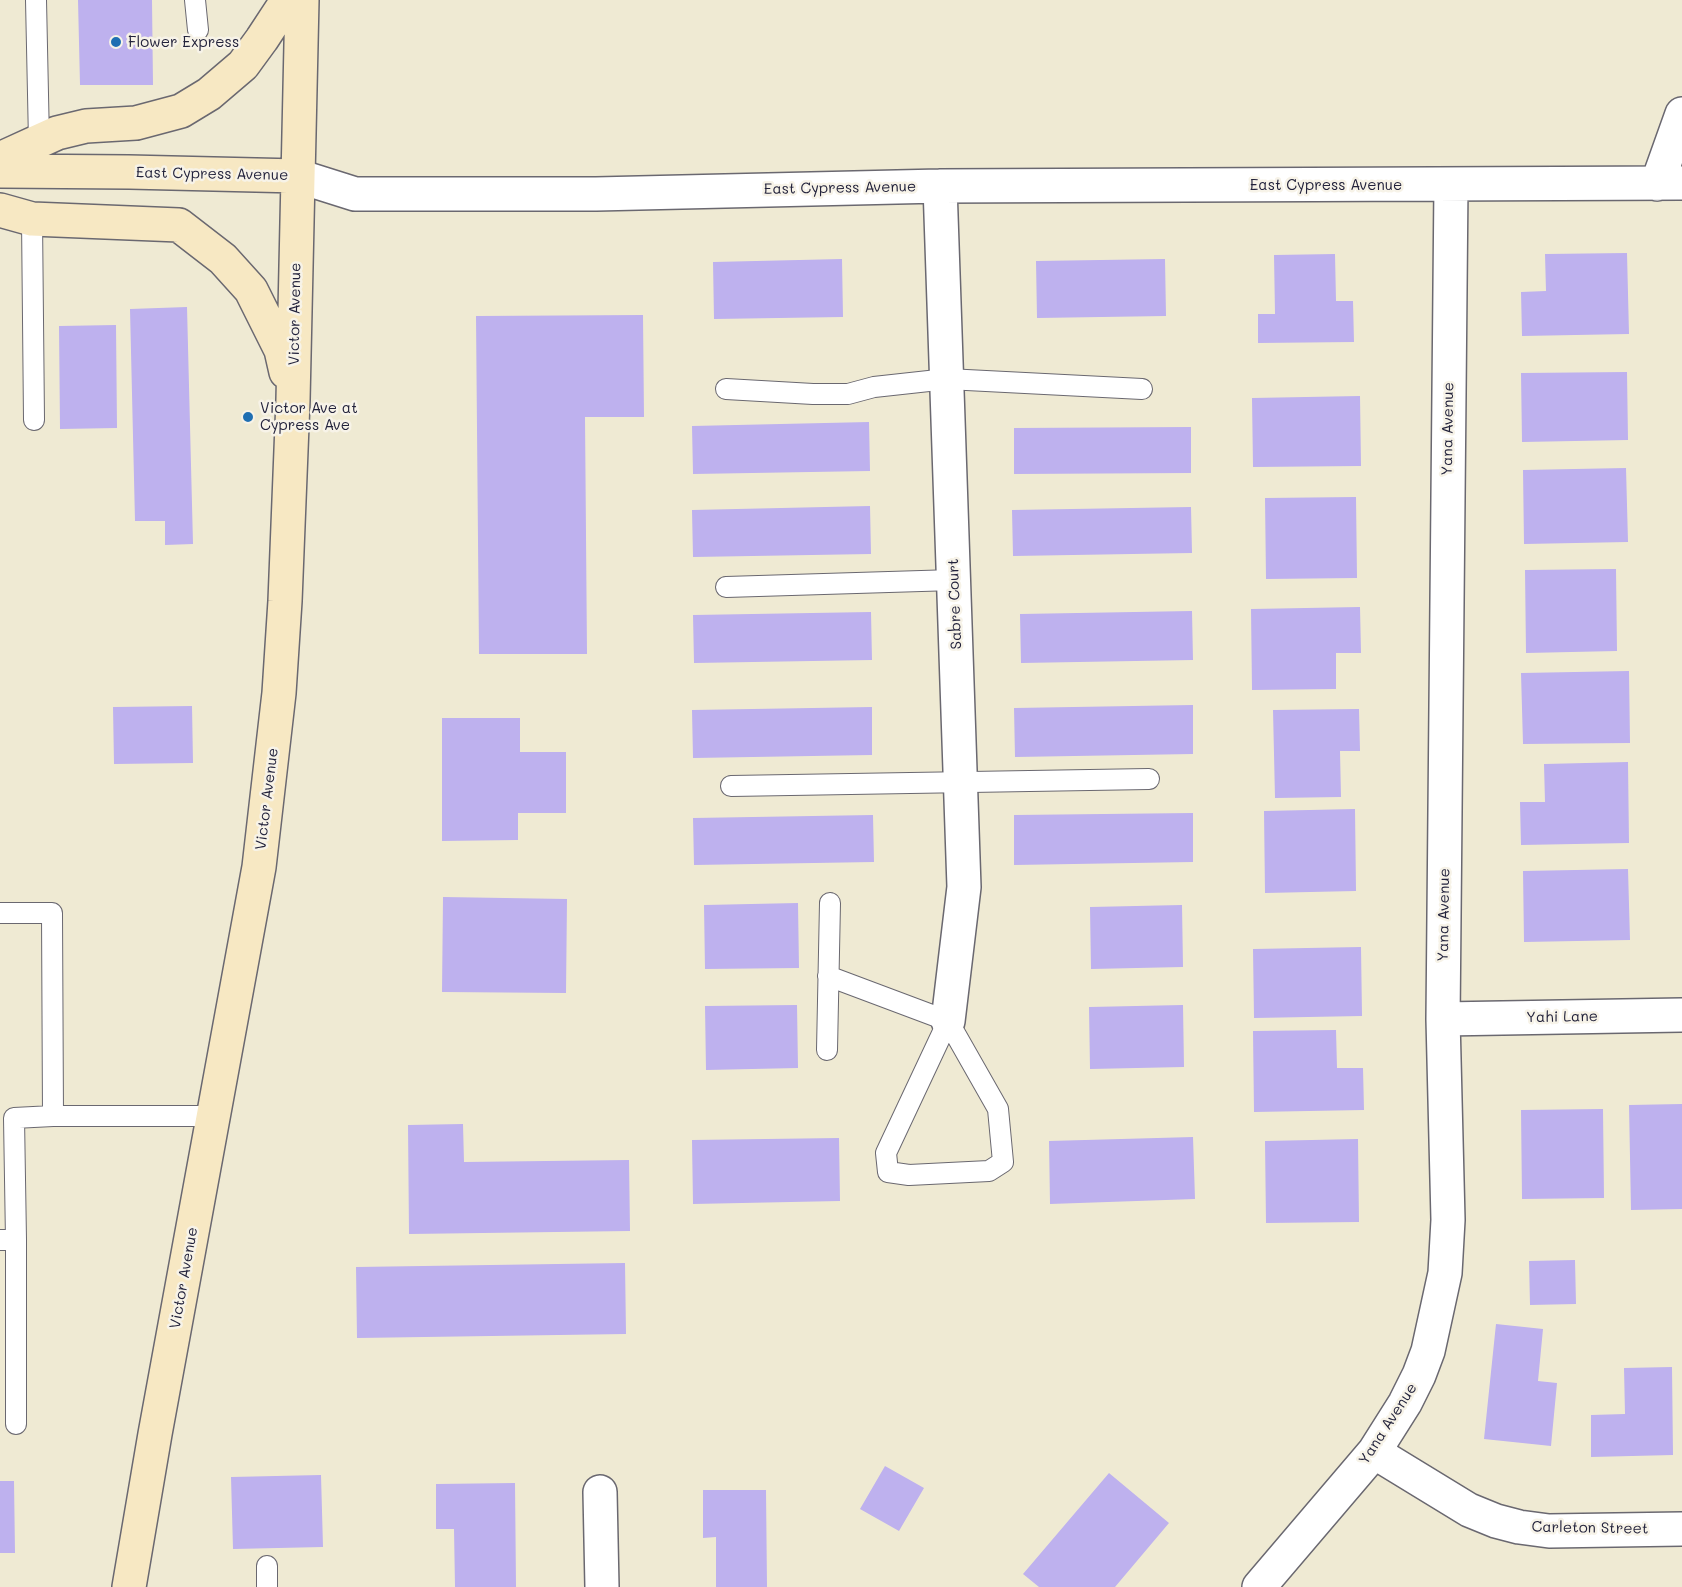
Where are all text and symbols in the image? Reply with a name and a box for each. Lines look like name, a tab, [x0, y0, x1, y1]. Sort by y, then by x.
place label: Flower Express	[128, 33, 239, 51]
marker: Flower Express	[109, 35, 123, 49]
street label: East Cypress Avenue	[136, 164, 288, 184]
street label: East Cypress Avenue	[1250, 176, 1402, 194]
street label: East Cypress Avenue	[764, 178, 916, 198]
street label: Victor Avenue	[285, 262, 305, 366]
street label: Yana Avenue	[1438, 382, 1458, 476]
place label: Victor Ave at Cypress Ave	[260, 399, 358, 434]
marker: Victor Ave at Cypress Ave	[241, 410, 255, 424]
street label: Sabre Court	[944, 558, 966, 650]
street label: Victor Avenue	[252, 747, 282, 851]
street label: Yana Avenue	[1434, 868, 1454, 962]
street label: Yahi Lane	[1526, 1007, 1598, 1027]
street label: Victor Avenue	[166, 1226, 202, 1330]
street label: Yana Avenue	[1355, 1380, 1421, 1468]
street label: Carleton Street	[1531, 1518, 1649, 1538]

